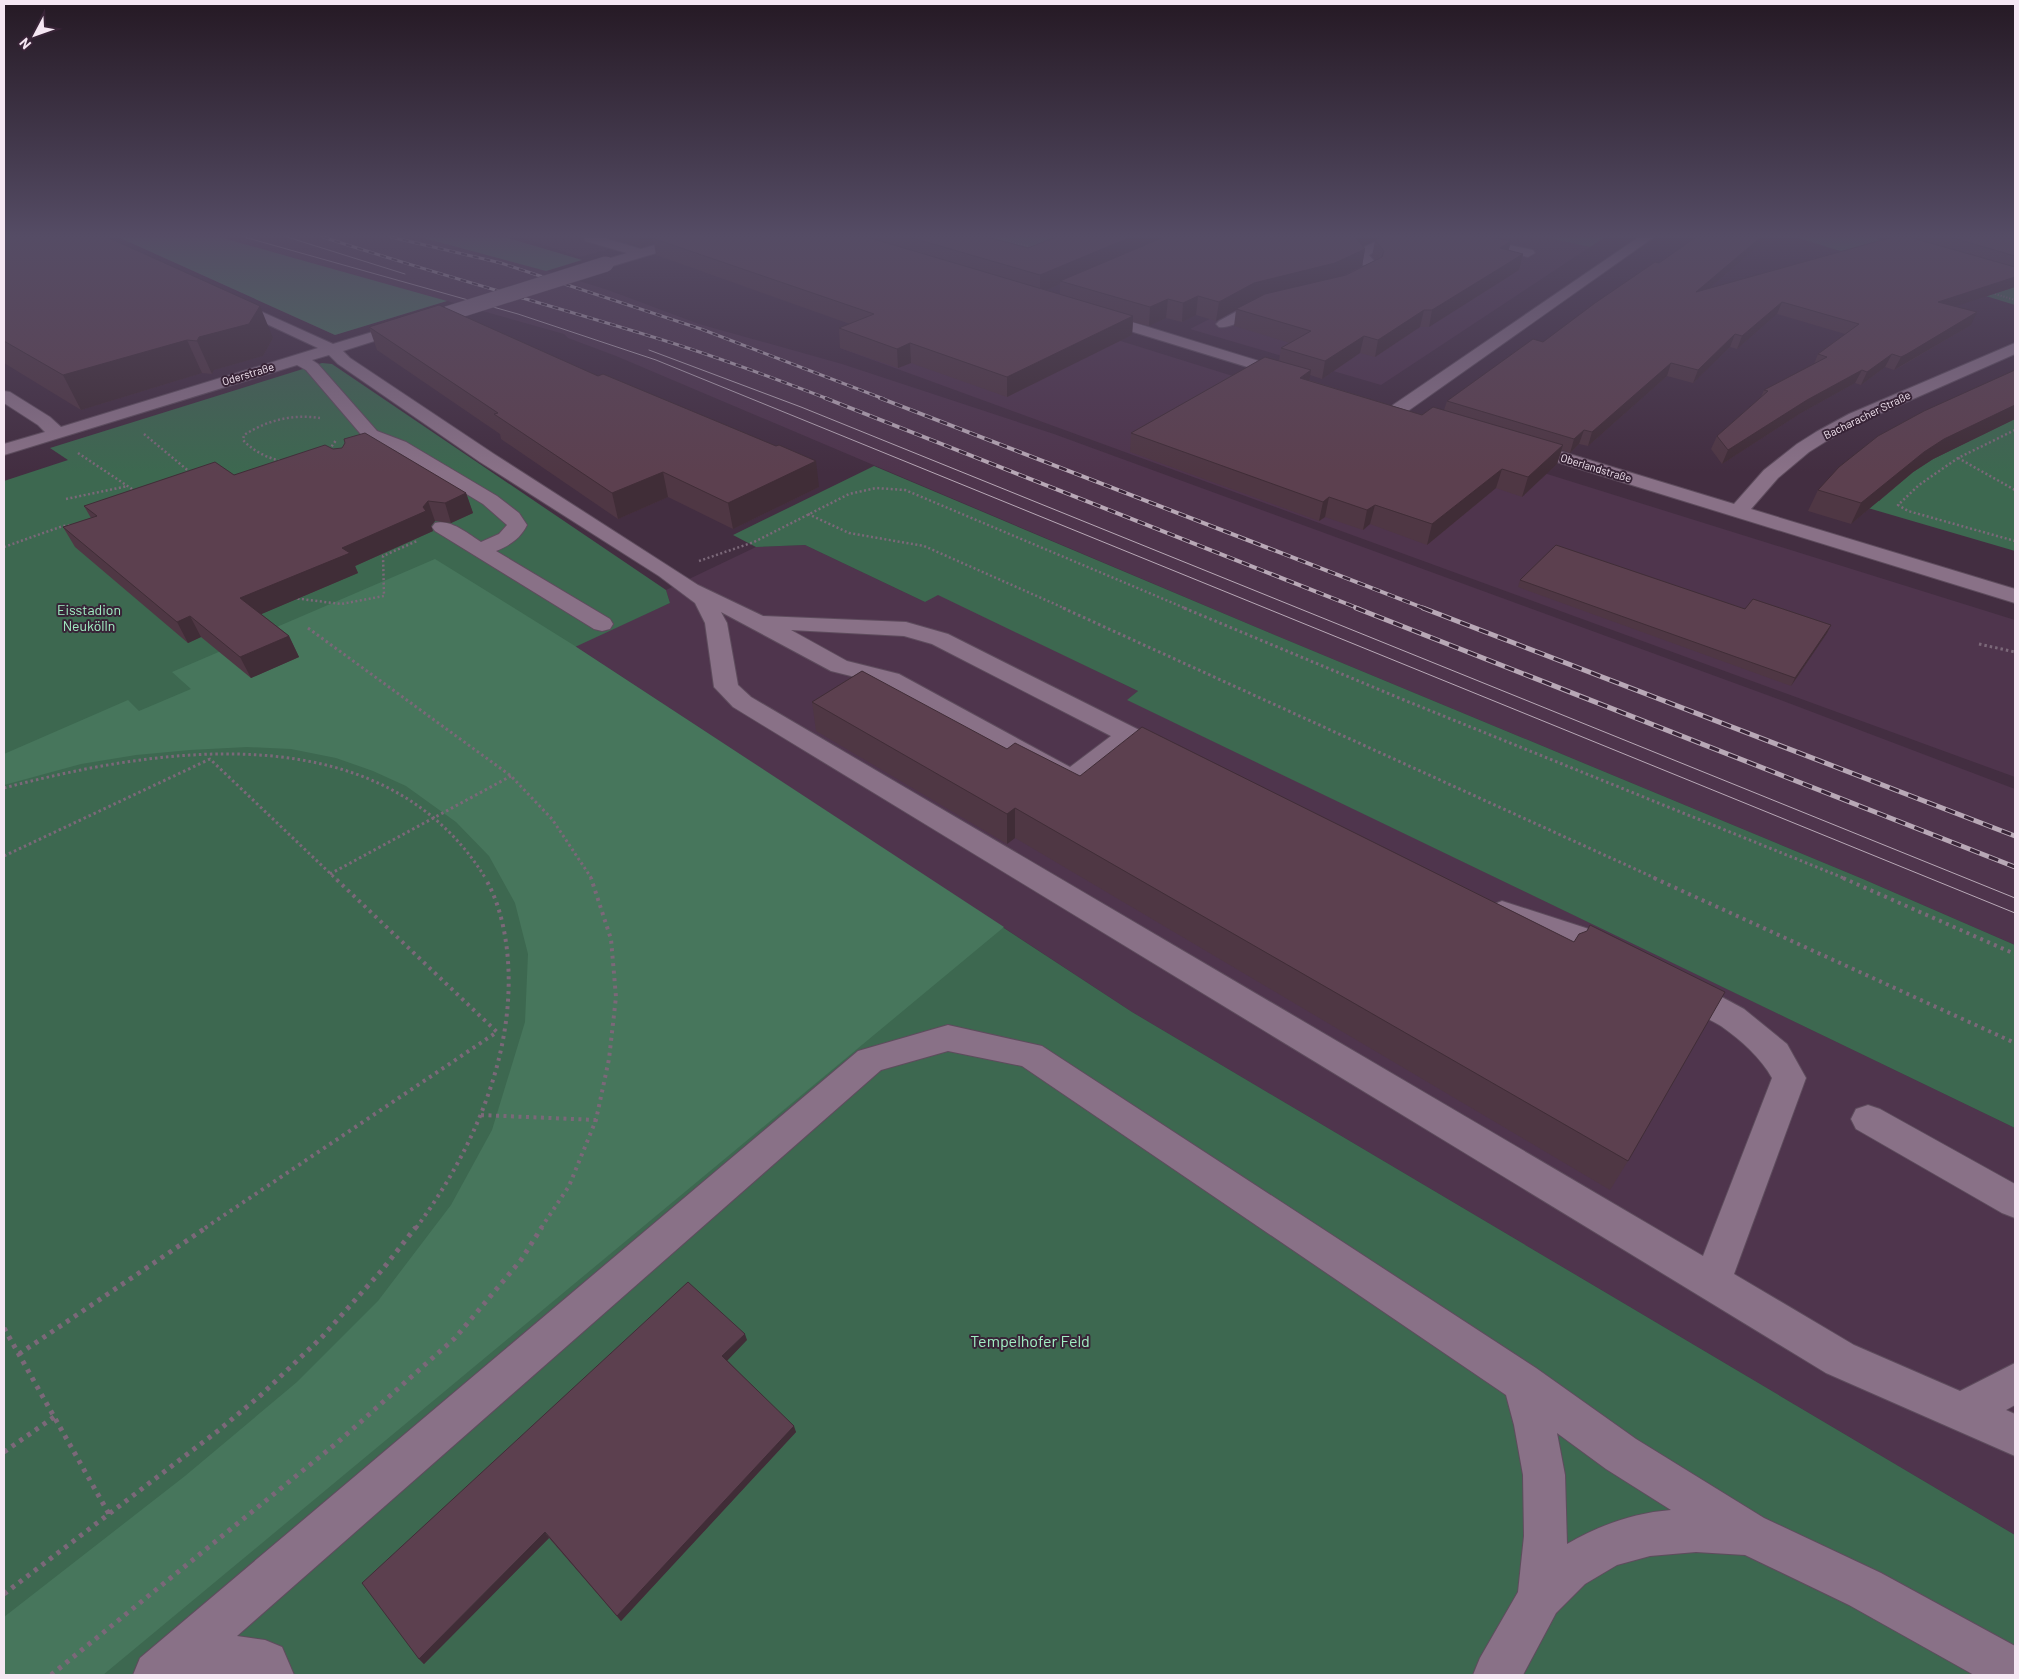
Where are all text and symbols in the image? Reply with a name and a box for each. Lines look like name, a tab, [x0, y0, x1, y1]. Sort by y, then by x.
north arrow	[10, 10, 60, 60]
text: N	[15, 35, 34, 53]
street label: Oderstraße	[220, 359, 275, 388]
street label: Bacharacher Straße	[1821, 388, 1912, 441]
street label: Oberlandstraße	[1559, 451, 1633, 485]
park label: Eisstadion Neukölln	[57, 601, 121, 634]
park label: Tempelhofer Feld	[970, 1331, 1090, 1350]

